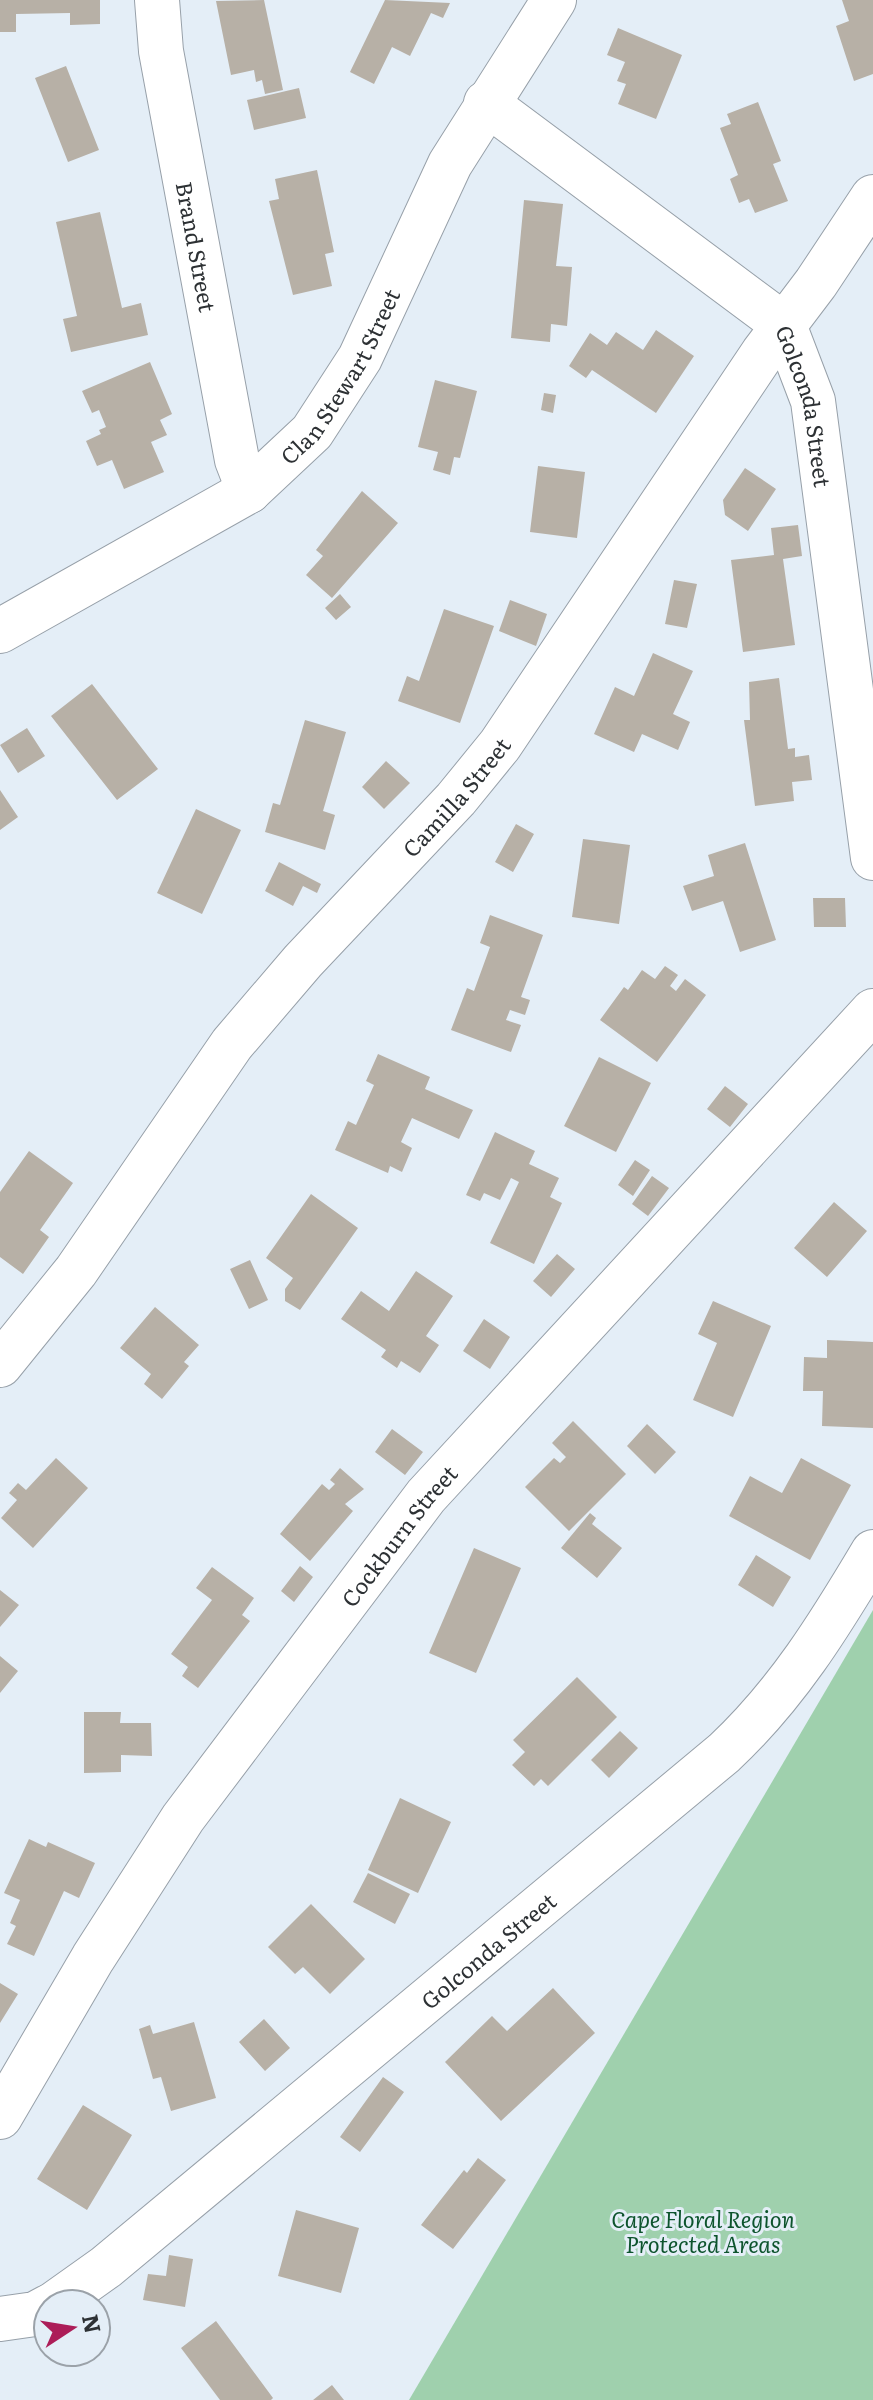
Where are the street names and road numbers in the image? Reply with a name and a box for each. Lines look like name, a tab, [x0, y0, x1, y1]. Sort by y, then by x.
street label: Brand Street	[169, 179, 226, 314]
street label: Clan Stewart Street	[272, 283, 407, 471]
street label: Golconda Street	[769, 320, 841, 489]
street label: Camilla Street	[394, 730, 518, 863]
street label: Cockburn Street	[332, 1457, 464, 1613]
street label: Golconda Street	[413, 1884, 562, 2016]

